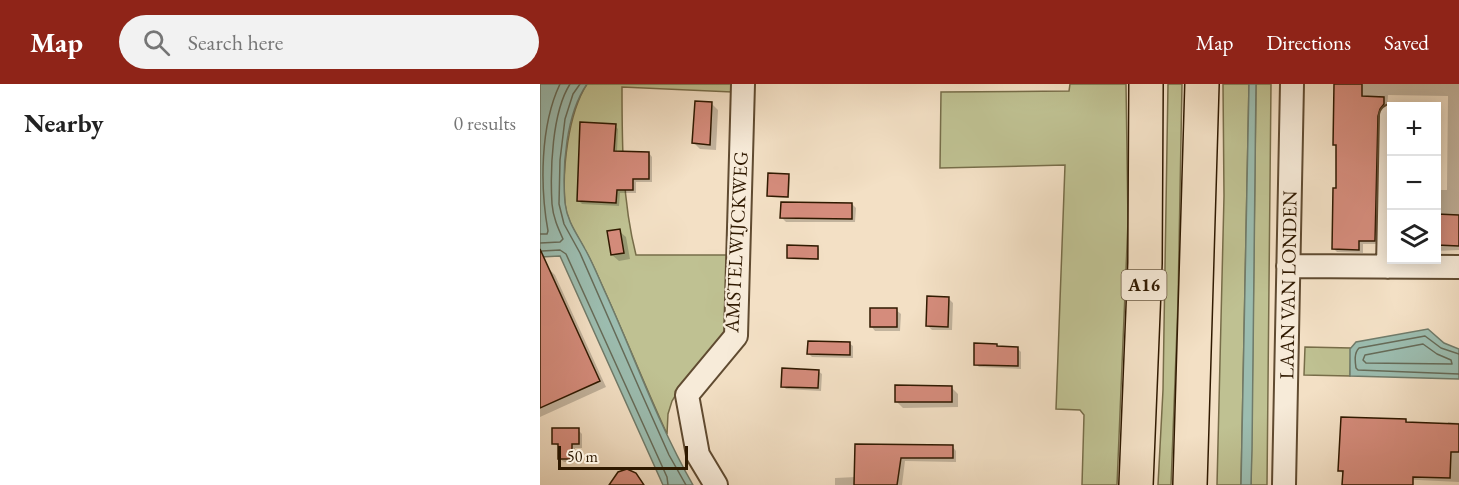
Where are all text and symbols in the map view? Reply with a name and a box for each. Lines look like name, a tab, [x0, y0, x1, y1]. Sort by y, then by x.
search box	[119, 15, 539, 69]
text: Map	[30, 24, 83, 60]
icon: search	[140, 26, 173, 59]
text: Search here	[188, 28, 283, 57]
text: Map	[1196, 29, 1233, 56]
text: Directions	[1266, 29, 1351, 56]
text: Saved	[1384, 29, 1429, 56]
map controls	[1387, 102, 1441, 264]
button: +	[1387, 102, 1441, 156]
text: Nearby	[24, 106, 104, 140]
text: 0 results	[453, 110, 516, 136]
street label: AMSTELWIJCKWEG	[718, 151, 754, 334]
button: −	[1387, 156, 1441, 210]
street label: LAAN VAN LONDEN	[1273, 190, 1303, 380]
button: layers	[1387, 210, 1441, 264]
road number: A16	[1122, 270, 1166, 300]
scale bar	[558, 443, 688, 470]
text: 50 m	[567, 446, 598, 467]

